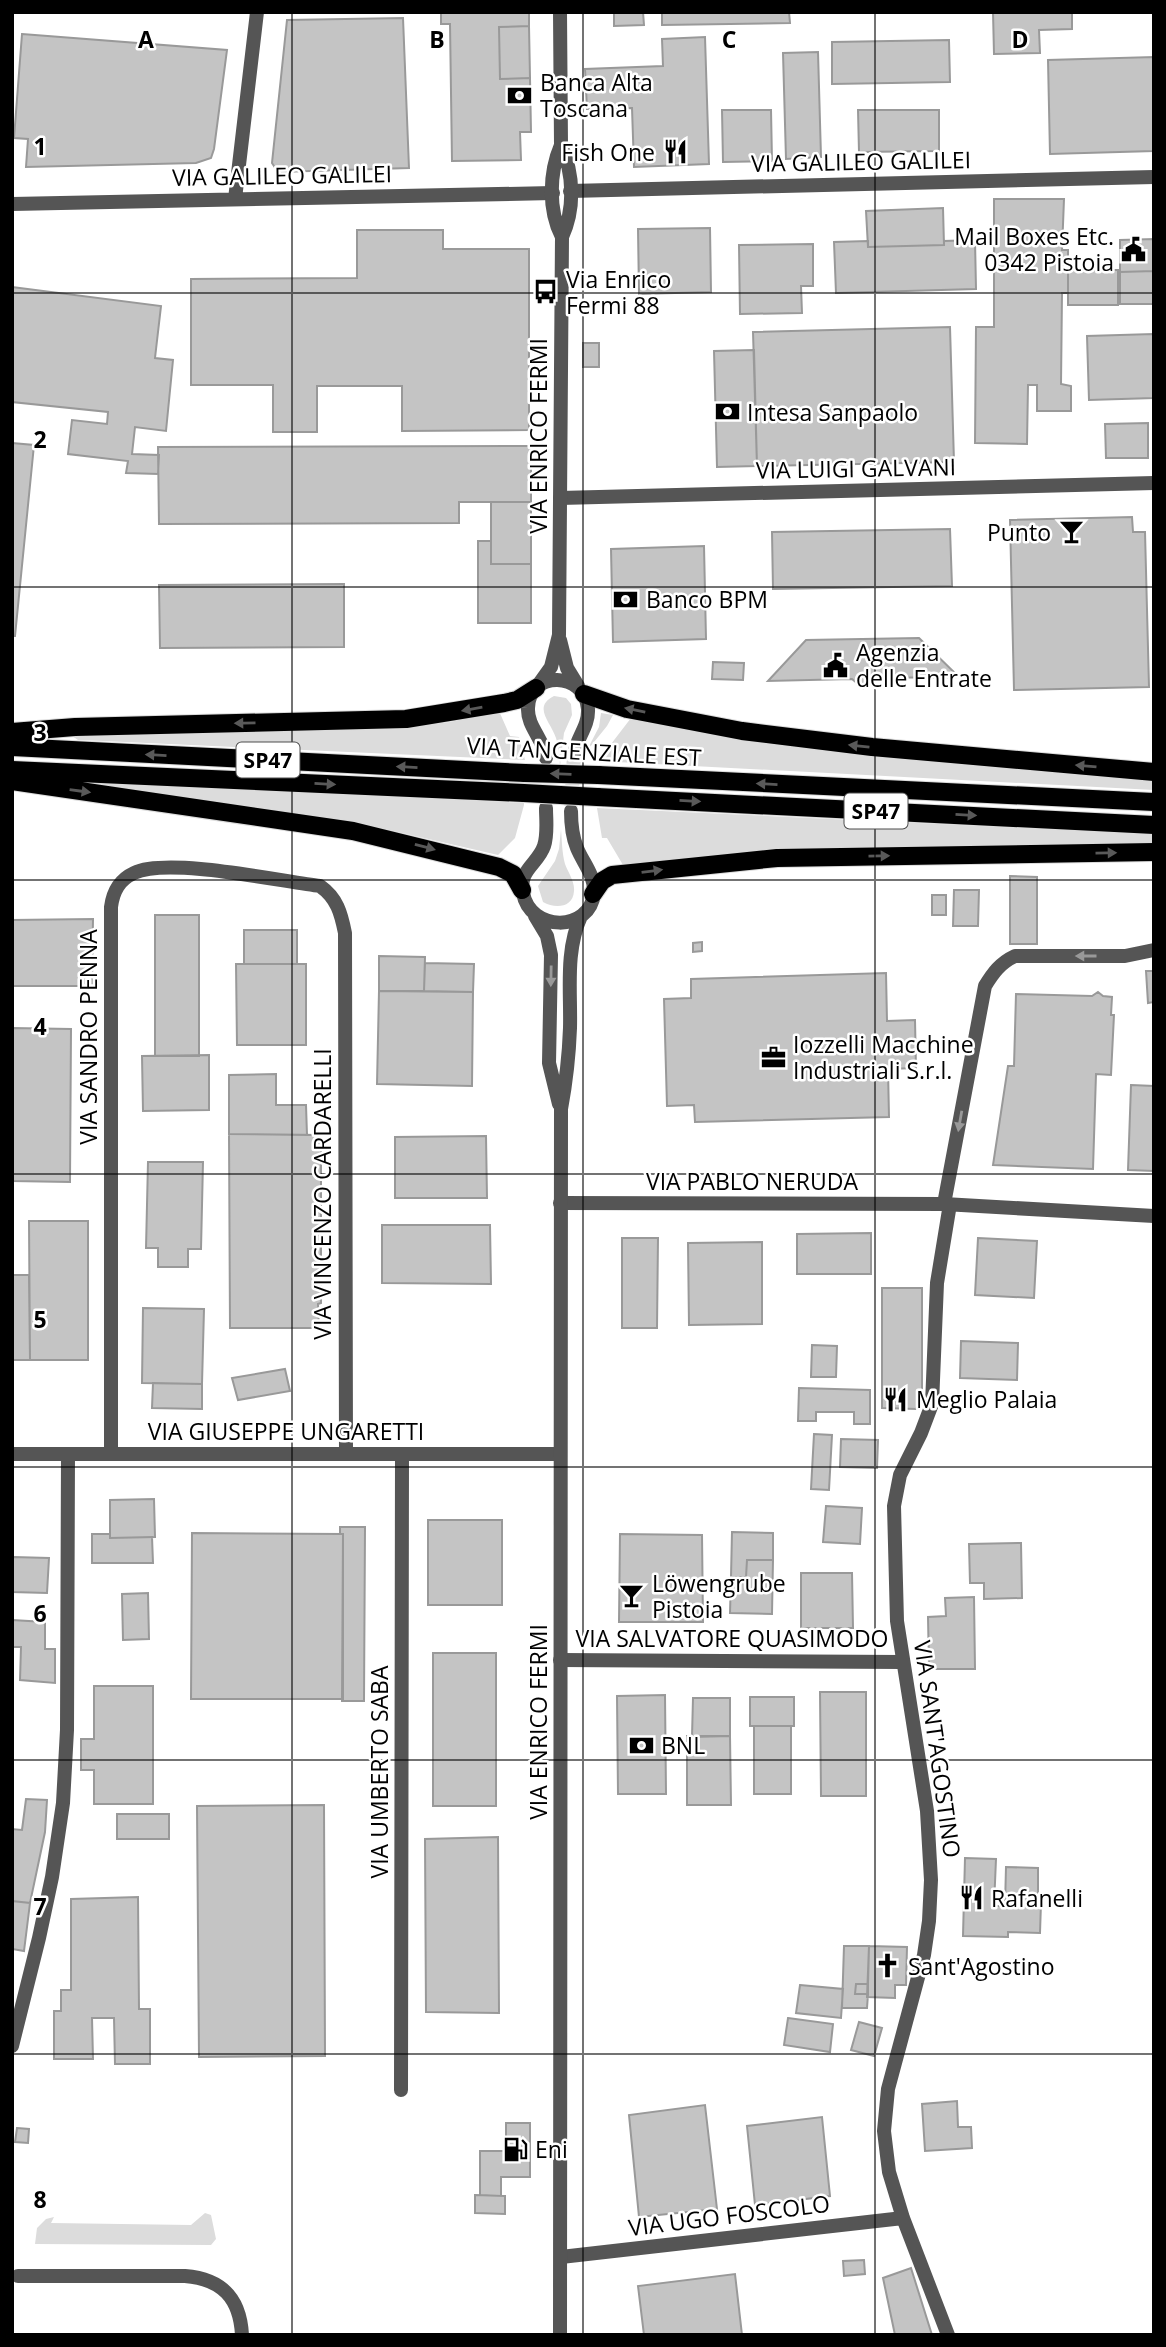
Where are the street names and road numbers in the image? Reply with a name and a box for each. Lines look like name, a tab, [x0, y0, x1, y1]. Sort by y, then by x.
street label: VIA GALILEO GALILEI	[751, 143, 971, 179]
street label: VIA GALILEO GALILEI	[172, 157, 392, 193]
street label: VIA ENRICO FERMI	[522, 338, 554, 534]
street label: VIA LUIGI GALVANI	[756, 450, 956, 486]
street label: VIA TANGENZIALE EST	[466, 729, 702, 773]
road number: SP47	[236, 742, 300, 778]
road number: SP47	[844, 794, 908, 828]
street label: VIA SANDRO PENNA	[72, 929, 104, 1145]
street label: VIA VINCENZO CARDARELLI	[306, 1048, 338, 1340]
street label: VIA PABLO NERUDA	[646, 1165, 858, 1197]
street label: VIA GIUSEPPE UNGARETTI	[148, 1415, 424, 1447]
street label: VIA SALVATORE QUASIMODO	[576, 1622, 888, 1654]
street label: VIA ENRICO FERMI	[522, 1624, 554, 1820]
street label: VIA SANT'AGOSTINO	[907, 1638, 969, 1860]
street label: VIA UMBERTO SABA	[363, 1665, 395, 1879]
street label: VIA UGO FOSCOLO	[626, 2187, 832, 2243]

